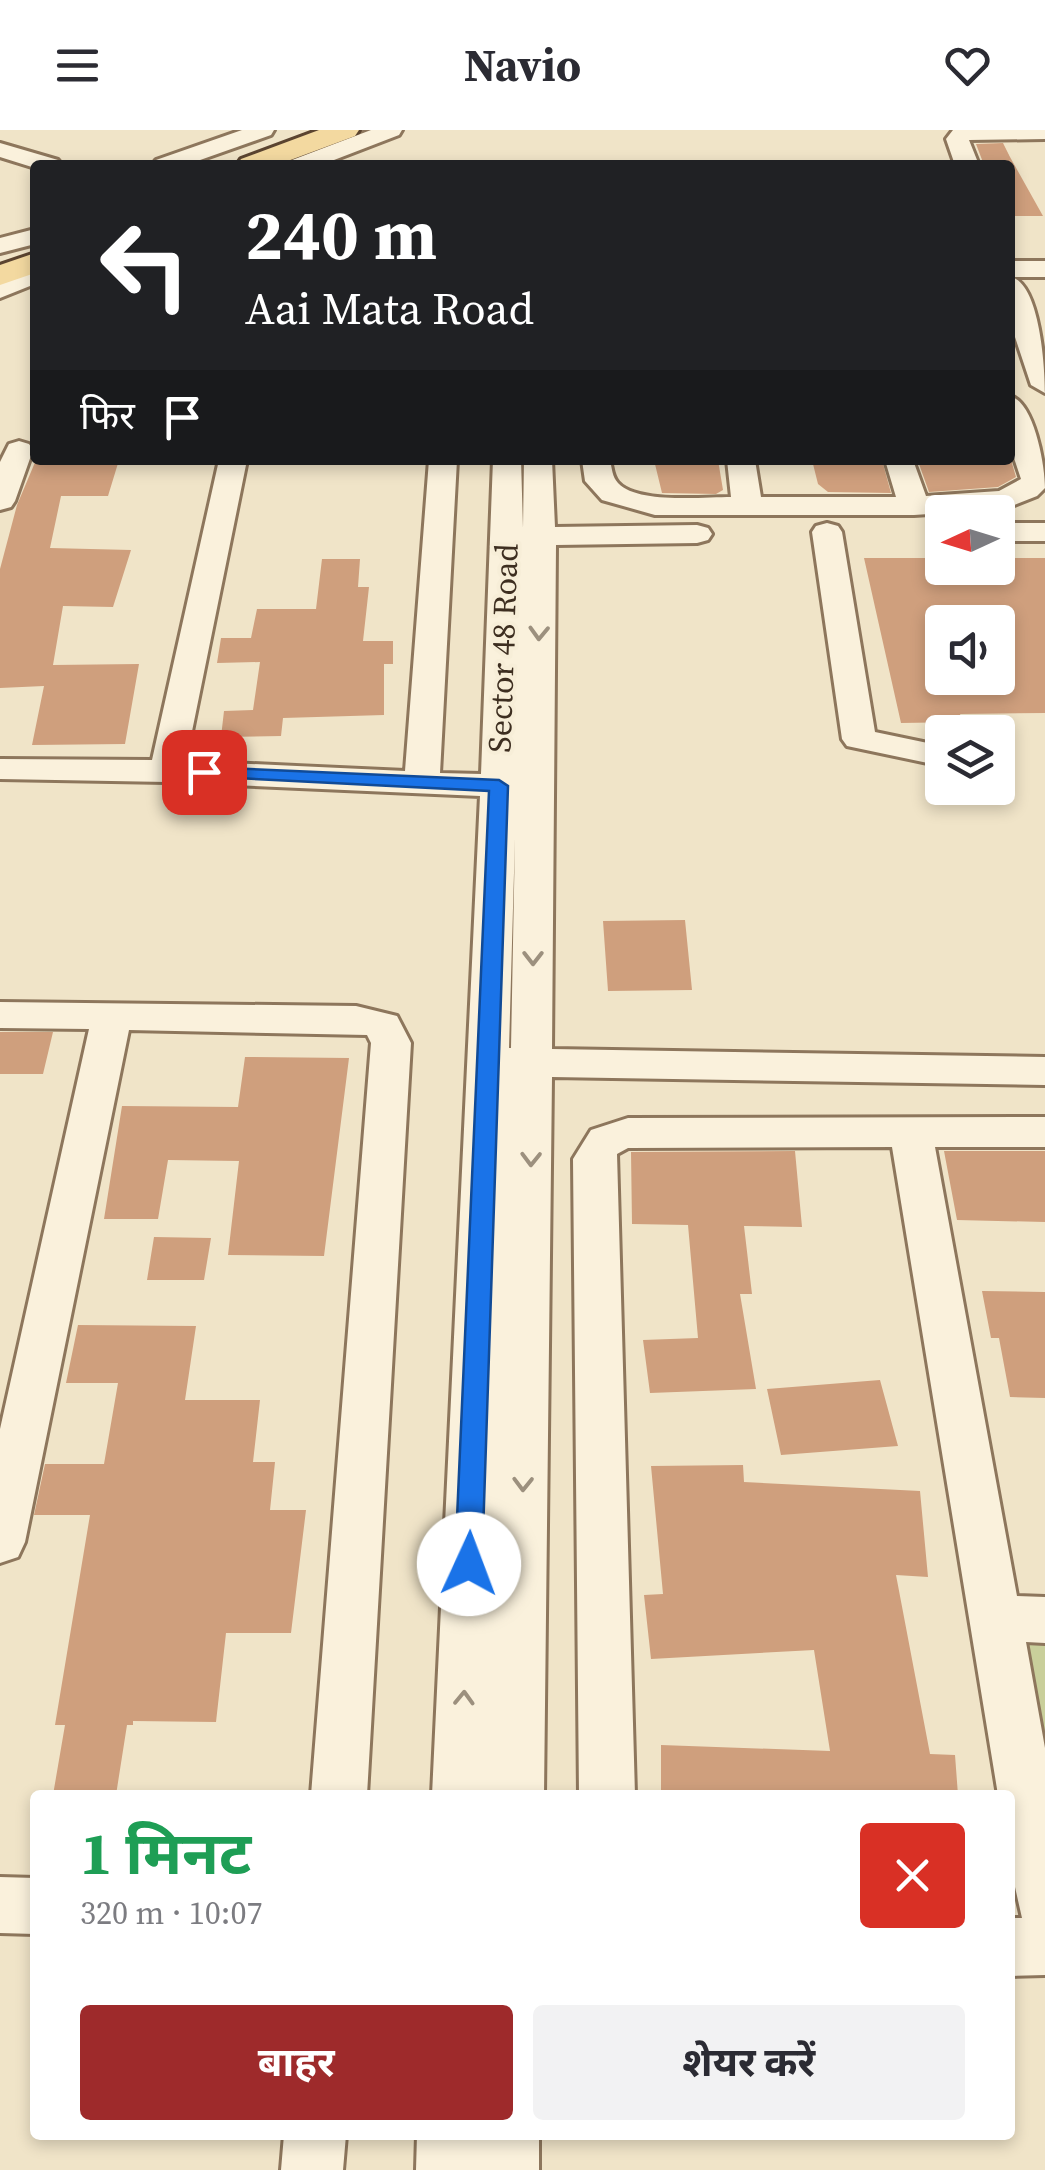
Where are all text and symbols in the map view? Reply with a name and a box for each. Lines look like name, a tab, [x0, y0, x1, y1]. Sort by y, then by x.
text: Navio	[464, 34, 581, 96]
icon: menu	[50, 38, 105, 93]
icon: heart	[940, 38, 995, 93]
text: 240 m	[245, 186, 437, 282]
icon: left	[80, 200, 210, 330]
text: Aai Mata Road	[245, 277, 534, 339]
text: फिर	[80, 390, 135, 442]
icon: arrive	[155, 390, 210, 445]
north arrow	[925, 495, 1015, 585]
map controls	[925, 495, 1015, 805]
street label: Sector 48 Road	[477, 543, 529, 753]
button: sound	[925, 605, 1015, 695]
one-way arrow	[529, 626, 550, 642]
button: layers	[925, 715, 1015, 805]
pin	[162, 730, 247, 815]
icon: arrive	[177, 745, 232, 800]
one-way arrow	[522, 950, 544, 966]
one-way arrow	[520, 1152, 541, 1168]
one-way arrow	[513, 1477, 534, 1493]
position arrow	[417, 1512, 521, 1616]
one-way arrow	[453, 1689, 474, 1705]
text: 1 मिनट	[80, 1812, 251, 1894]
button: close	[860, 1823, 965, 1928]
text: 320 m · 10:07	[80, 1891, 262, 1935]
button: बाहर	[80, 2005, 513, 2120]
button: शेयर करें	[533, 2005, 965, 2120]

